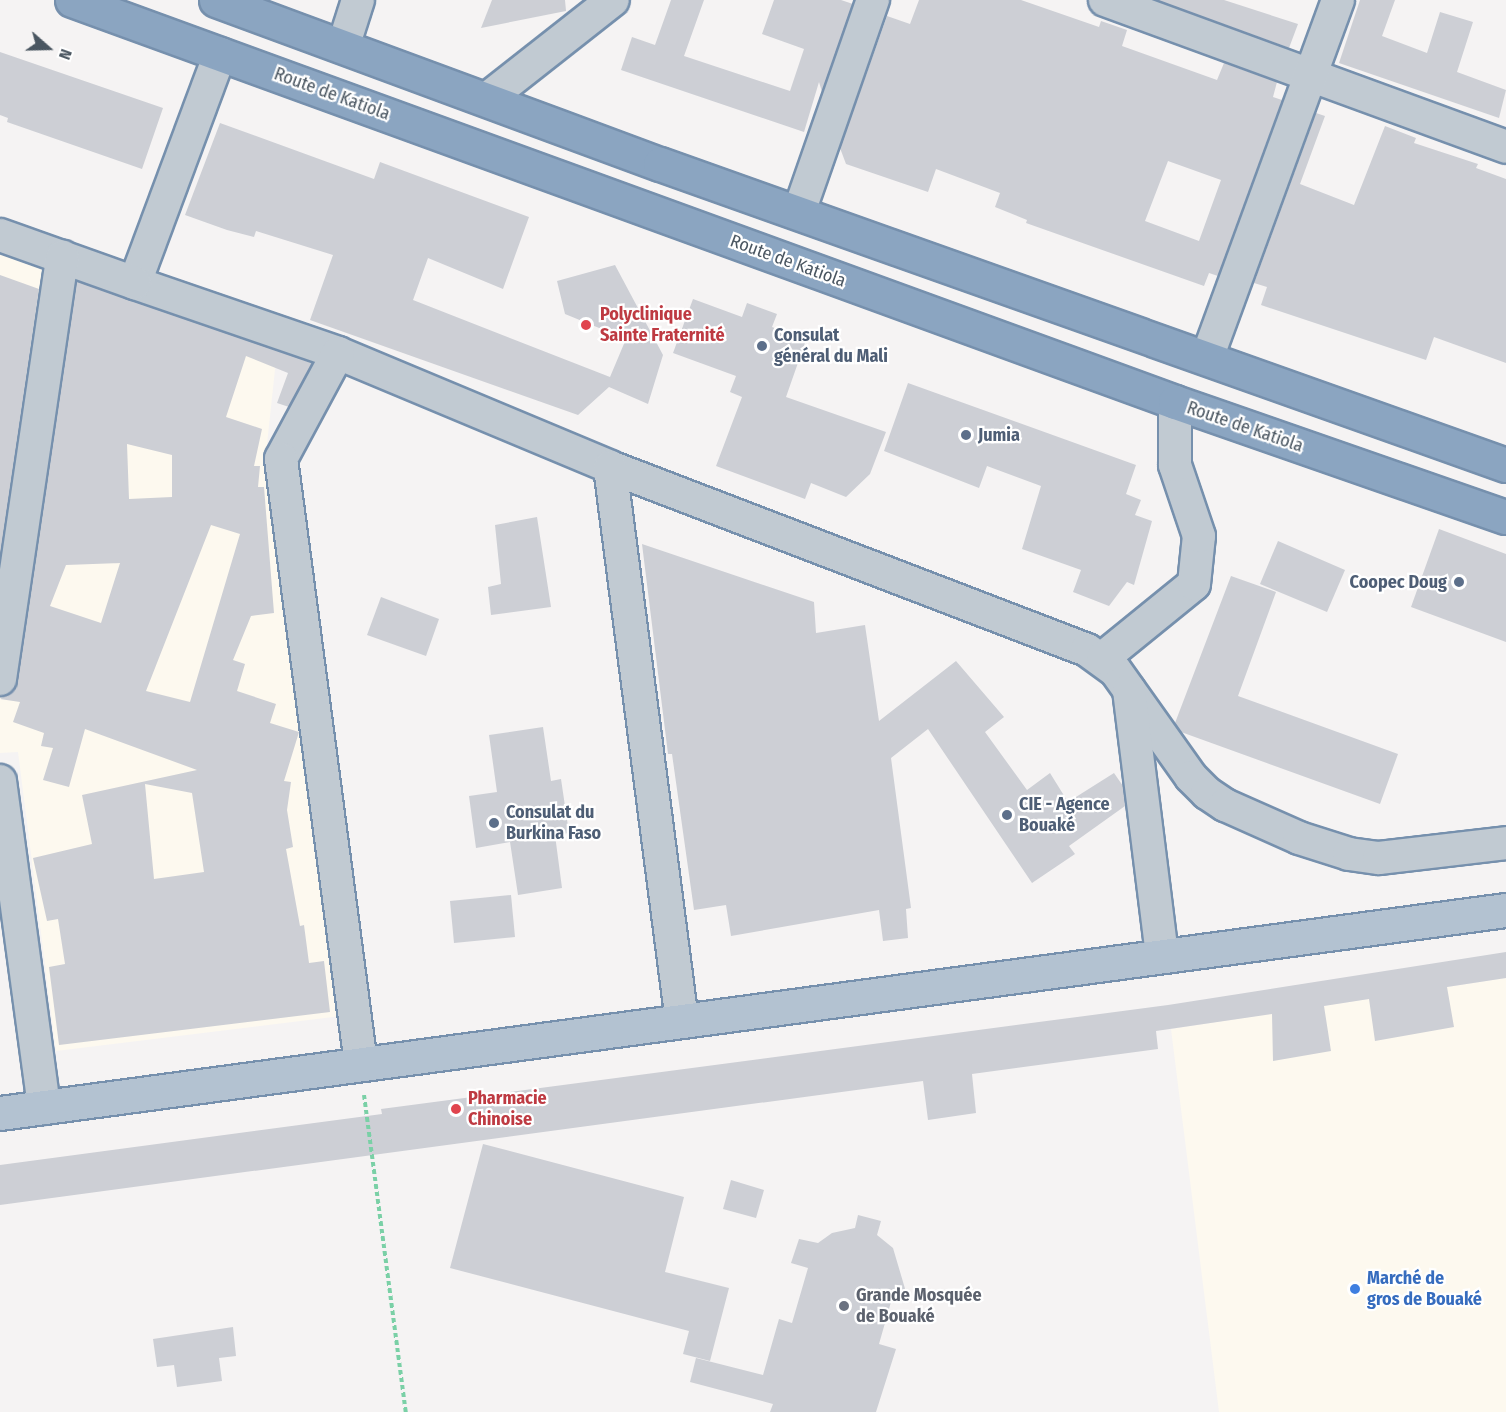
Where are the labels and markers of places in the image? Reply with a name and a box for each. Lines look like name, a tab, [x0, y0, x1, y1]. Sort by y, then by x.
place label: Polyclinique Sainte Fraternité	[600, 304, 725, 346]
marker: Polyclinique Sainte Fraternité	[577, 316, 595, 334]
place label: Consulat général du Mali	[774, 325, 888, 368]
marker: Consulat général du Mali	[755, 339, 769, 353]
place label: Jumia	[978, 424, 1020, 446]
marker: Jumia	[959, 428, 973, 442]
place label: Coopec Doug	[1350, 571, 1447, 593]
marker: Coopec Doug	[1452, 575, 1466, 589]
place label: CIE - Agence Bouaké	[1019, 794, 1110, 836]
place label: Consulat du Burkina Faso	[506, 802, 601, 844]
marker: CIE - Agence Bouaké	[1000, 808, 1014, 822]
marker: Consulat du Burkina Faso	[487, 816, 501, 830]
place label: Pharmacie Chinoise	[468, 1088, 547, 1130]
marker: Pharmacie Chinoise	[449, 1102, 463, 1116]
place label: Marché de gros de Bouaké	[1367, 1268, 1482, 1310]
marker: Marché de gros de Bouaké	[1348, 1282, 1362, 1296]
place label: Grande Mosquée de Bouaké	[856, 1285, 982, 1328]
marker: Grande Mosquée de Bouaké	[837, 1299, 851, 1313]

